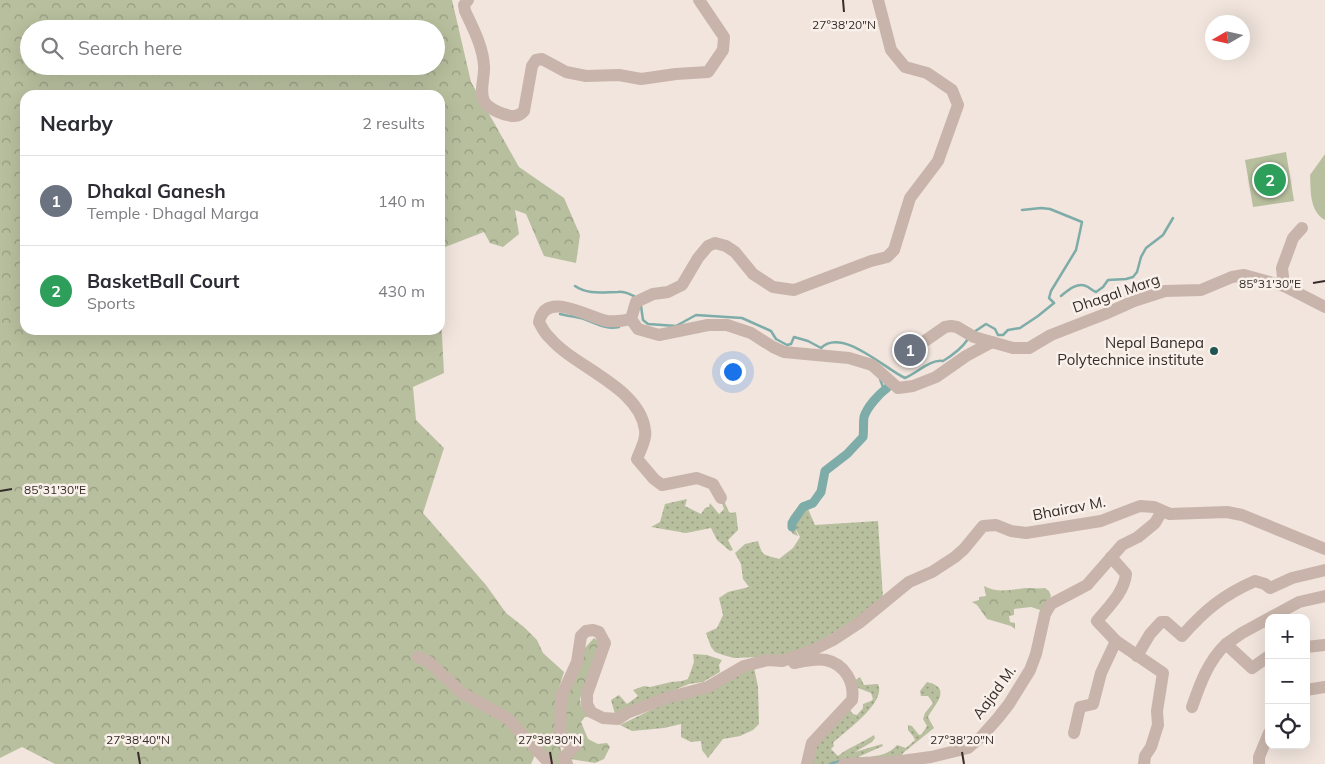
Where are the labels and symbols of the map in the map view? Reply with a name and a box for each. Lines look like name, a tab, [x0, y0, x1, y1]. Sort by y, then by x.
north arrow	[1205, 15, 1250, 60]
text: 27°38'20"N	[812, 17, 876, 32]
pin: 2	[1254, 161, 1286, 199]
street label: Dhagal Marg	[1070, 269, 1162, 317]
text: 85°31'30"E	[1239, 276, 1301, 291]
pin: 1	[894, 331, 926, 369]
place label: Nepal Banepa Polytechnice institute	[1057, 333, 1204, 369]
marker: Nepal Banepa Polytechnice institute	[1208, 345, 1220, 357]
your location	[720, 359, 746, 385]
text: 85°31'30"E	[24, 482, 86, 497]
street label: Bhairav M.	[1031, 492, 1107, 524]
street label: Aajad M.	[968, 661, 1020, 723]
text: 27°38'40"N	[106, 732, 170, 747]
text: 27°38'30"N	[518, 732, 582, 747]
text: 27°38'20"N	[930, 732, 994, 747]

